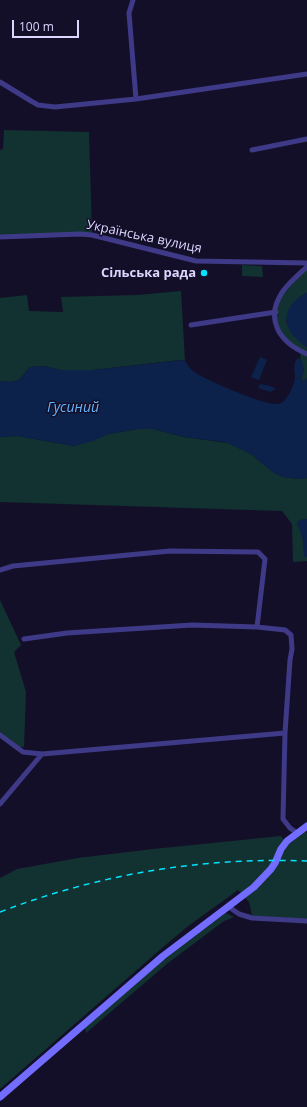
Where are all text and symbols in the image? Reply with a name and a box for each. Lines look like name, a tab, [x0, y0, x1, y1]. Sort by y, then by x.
scale bar	[14, 12, 81, 38]
text: 100 m	[19, 18, 54, 35]
street label: Українська вулиця	[85, 217, 203, 257]
place label: Сільська рада	[101, 265, 196, 281]
marker: Сільська рада	[199, 268, 209, 278]
water label: Гусиний	[47, 400, 99, 416]

